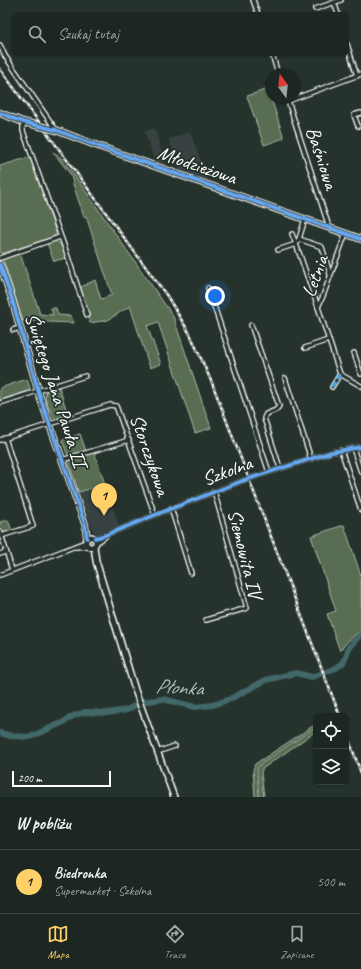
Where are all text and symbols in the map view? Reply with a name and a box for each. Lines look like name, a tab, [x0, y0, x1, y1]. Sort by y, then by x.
search box	[12, 12, 349, 56]
icon: search	[26, 23, 48, 45]
text: Szukaj tutaj	[58, 25, 119, 44]
north arrow	[265, 68, 301, 104]
street label: Baśniowa	[300, 124, 344, 194]
street label: Młodzieżowa	[154, 140, 242, 191]
street label: Letnia	[296, 250, 335, 300]
your location	[205, 286, 225, 306]
street label: Świętego Jana Pawła II	[19, 310, 94, 474]
street label: Storczykowa	[124, 411, 176, 501]
street label: Szkolna	[199, 450, 257, 491]
pin: 1	[91, 483, 117, 516]
street label: Siemowita IV	[222, 507, 269, 605]
water label: Płonka	[155, 673, 206, 701]
map controls	[313, 713, 349, 785]
button: locate	[313, 713, 349, 749]
button: layers	[313, 749, 349, 785]
scale bar	[12, 769, 111, 788]
text: 200 m	[18, 771, 42, 785]
text: W pobliżu	[16, 813, 71, 834]
text: Biedronka	[54, 864, 106, 883]
text: 1	[26, 874, 32, 890]
text: 500 m	[317, 874, 345, 890]
text: Supermarket · Szkolna	[54, 883, 151, 899]
tab: Mapa	[47, 923, 69, 961]
tab: Trasa	[164, 923, 186, 961]
tab: Zapisane	[280, 923, 314, 961]

